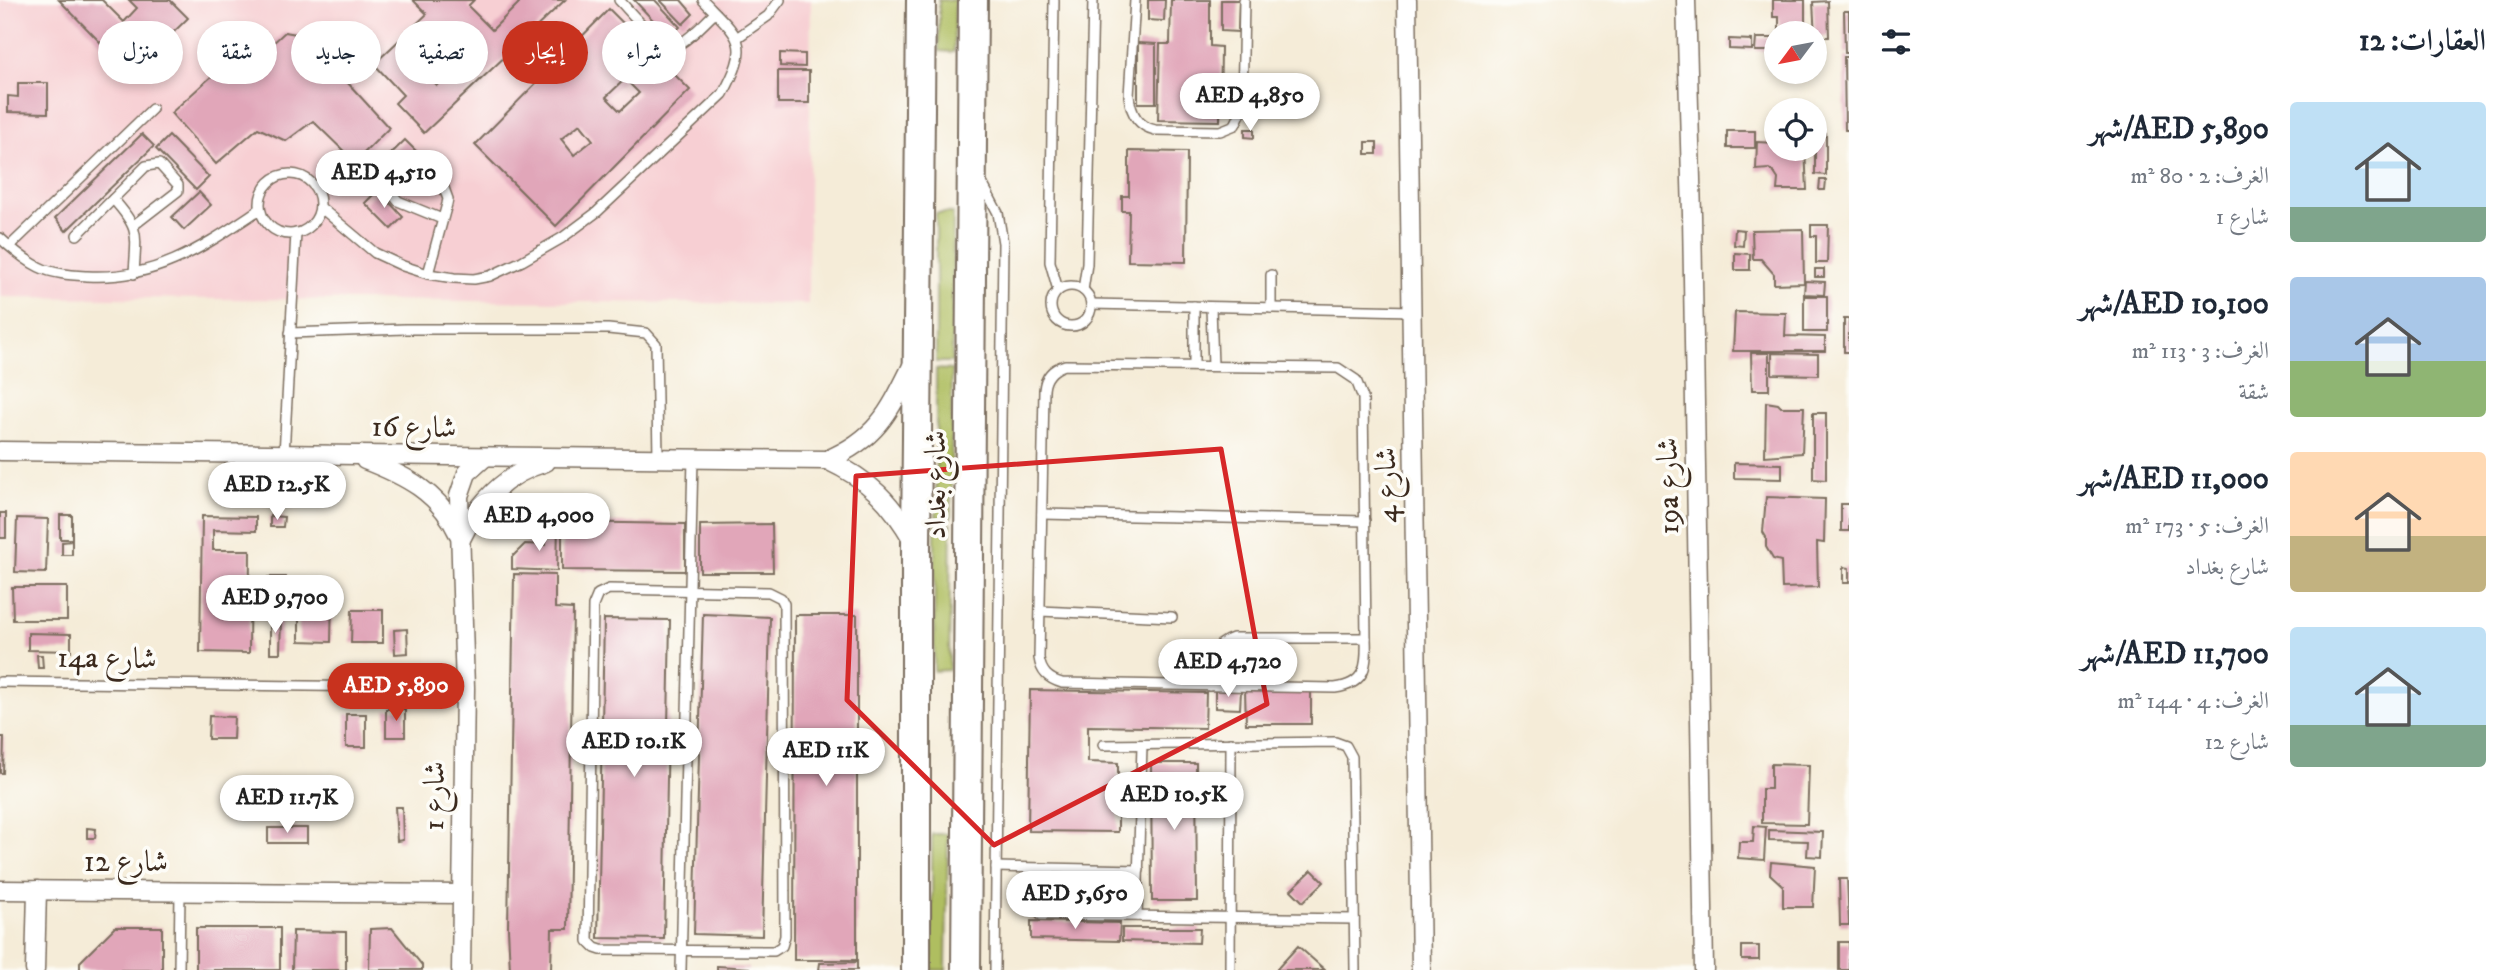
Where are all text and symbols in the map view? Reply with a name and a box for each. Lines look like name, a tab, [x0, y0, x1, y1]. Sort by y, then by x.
chip: منزل	[98, 21, 183, 84]
chip: شقة	[197, 21, 277, 84]
chip: جديد	[291, 21, 381, 84]
chip: تصفية	[395, 21, 488, 84]
chip: إيجار	[502, 21, 588, 84]
chip: شراء	[602, 21, 686, 84]
north arrow	[1764, 21, 1827, 84]
map controls	[1764, 21, 1827, 161]
icon: filters	[1877, 23, 1915, 61]
text: العقارات: 12	[2359, 23, 2486, 60]
pin: AED 4,850	[1170, 74, 1330, 133]
text: AED 4,850	[1196, 81, 1304, 110]
button: locate	[1764, 98, 1827, 161]
text: AED 5,890/شهر	[2089, 111, 2269, 148]
icon: home	[2346, 130, 2430, 214]
pin: AED 4,510	[304, 150, 464, 210]
text: AED 4,510	[332, 158, 436, 187]
text: الغرف: 2 · 80 m²	[2131, 162, 2269, 191]
text: شارع 1	[2216, 203, 2269, 232]
text: AED 10,100/شهر	[2079, 286, 2269, 323]
icon: home	[2346, 305, 2430, 389]
text: الغرف: 3 · 113 m²	[2132, 337, 2269, 366]
text: شقة	[2239, 378, 2269, 407]
street label: شارع 16	[371, 409, 457, 452]
street label: شارع بغداد	[918, 430, 960, 540]
street label: 19a شارع	[1650, 437, 1693, 535]
street label: شارع 4	[1368, 447, 1411, 523]
text: AED 11,000/شهر	[2079, 461, 2269, 498]
pin: AED 12.5K	[197, 462, 357, 522]
text: AED 12.5K	[224, 470, 330, 499]
icon: home	[2346, 480, 2430, 564]
pin: AED 4,000	[459, 494, 619, 553]
text: AED 4,000	[484, 501, 594, 530]
text: الغرف: 5 · 173 m²	[2125, 512, 2269, 541]
text: شارع بغداد	[2185, 553, 2269, 582]
pin: AED 9,700	[195, 576, 355, 635]
text: AED 9,700	[222, 583, 328, 612]
text: AED 11,700/شهر	[2081, 636, 2269, 673]
street label: 14a شارع	[57, 640, 157, 683]
pin: AED 4,720	[1148, 640, 1308, 699]
text: AED 4,720	[1174, 647, 1282, 676]
icon: home	[2346, 655, 2430, 739]
pin: AED 5,890	[316, 664, 476, 723]
text: AED 5,890	[343, 671, 449, 700]
text: الغرف: 4 · 144 m²	[2118, 687, 2269, 716]
pin: AED 10.1K	[554, 720, 714, 779]
text: AED 10.1K	[582, 727, 686, 756]
pin: AED 11K	[761, 728, 891, 788]
text: شارع 12	[2204, 728, 2269, 757]
text: AED 11K	[783, 736, 869, 765]
street label: شارع 1	[416, 761, 459, 831]
pin: AED 10.5K	[1094, 772, 1254, 832]
pin: AED 11.7K	[207, 776, 367, 835]
text: AED 10.5K	[1121, 780, 1227, 809]
text: AED 11.7K	[236, 783, 338, 812]
street label: شارع 12	[84, 844, 168, 886]
pin: AED 5,650	[995, 872, 1155, 931]
text: AED 5,650	[1022, 879, 1128, 908]

